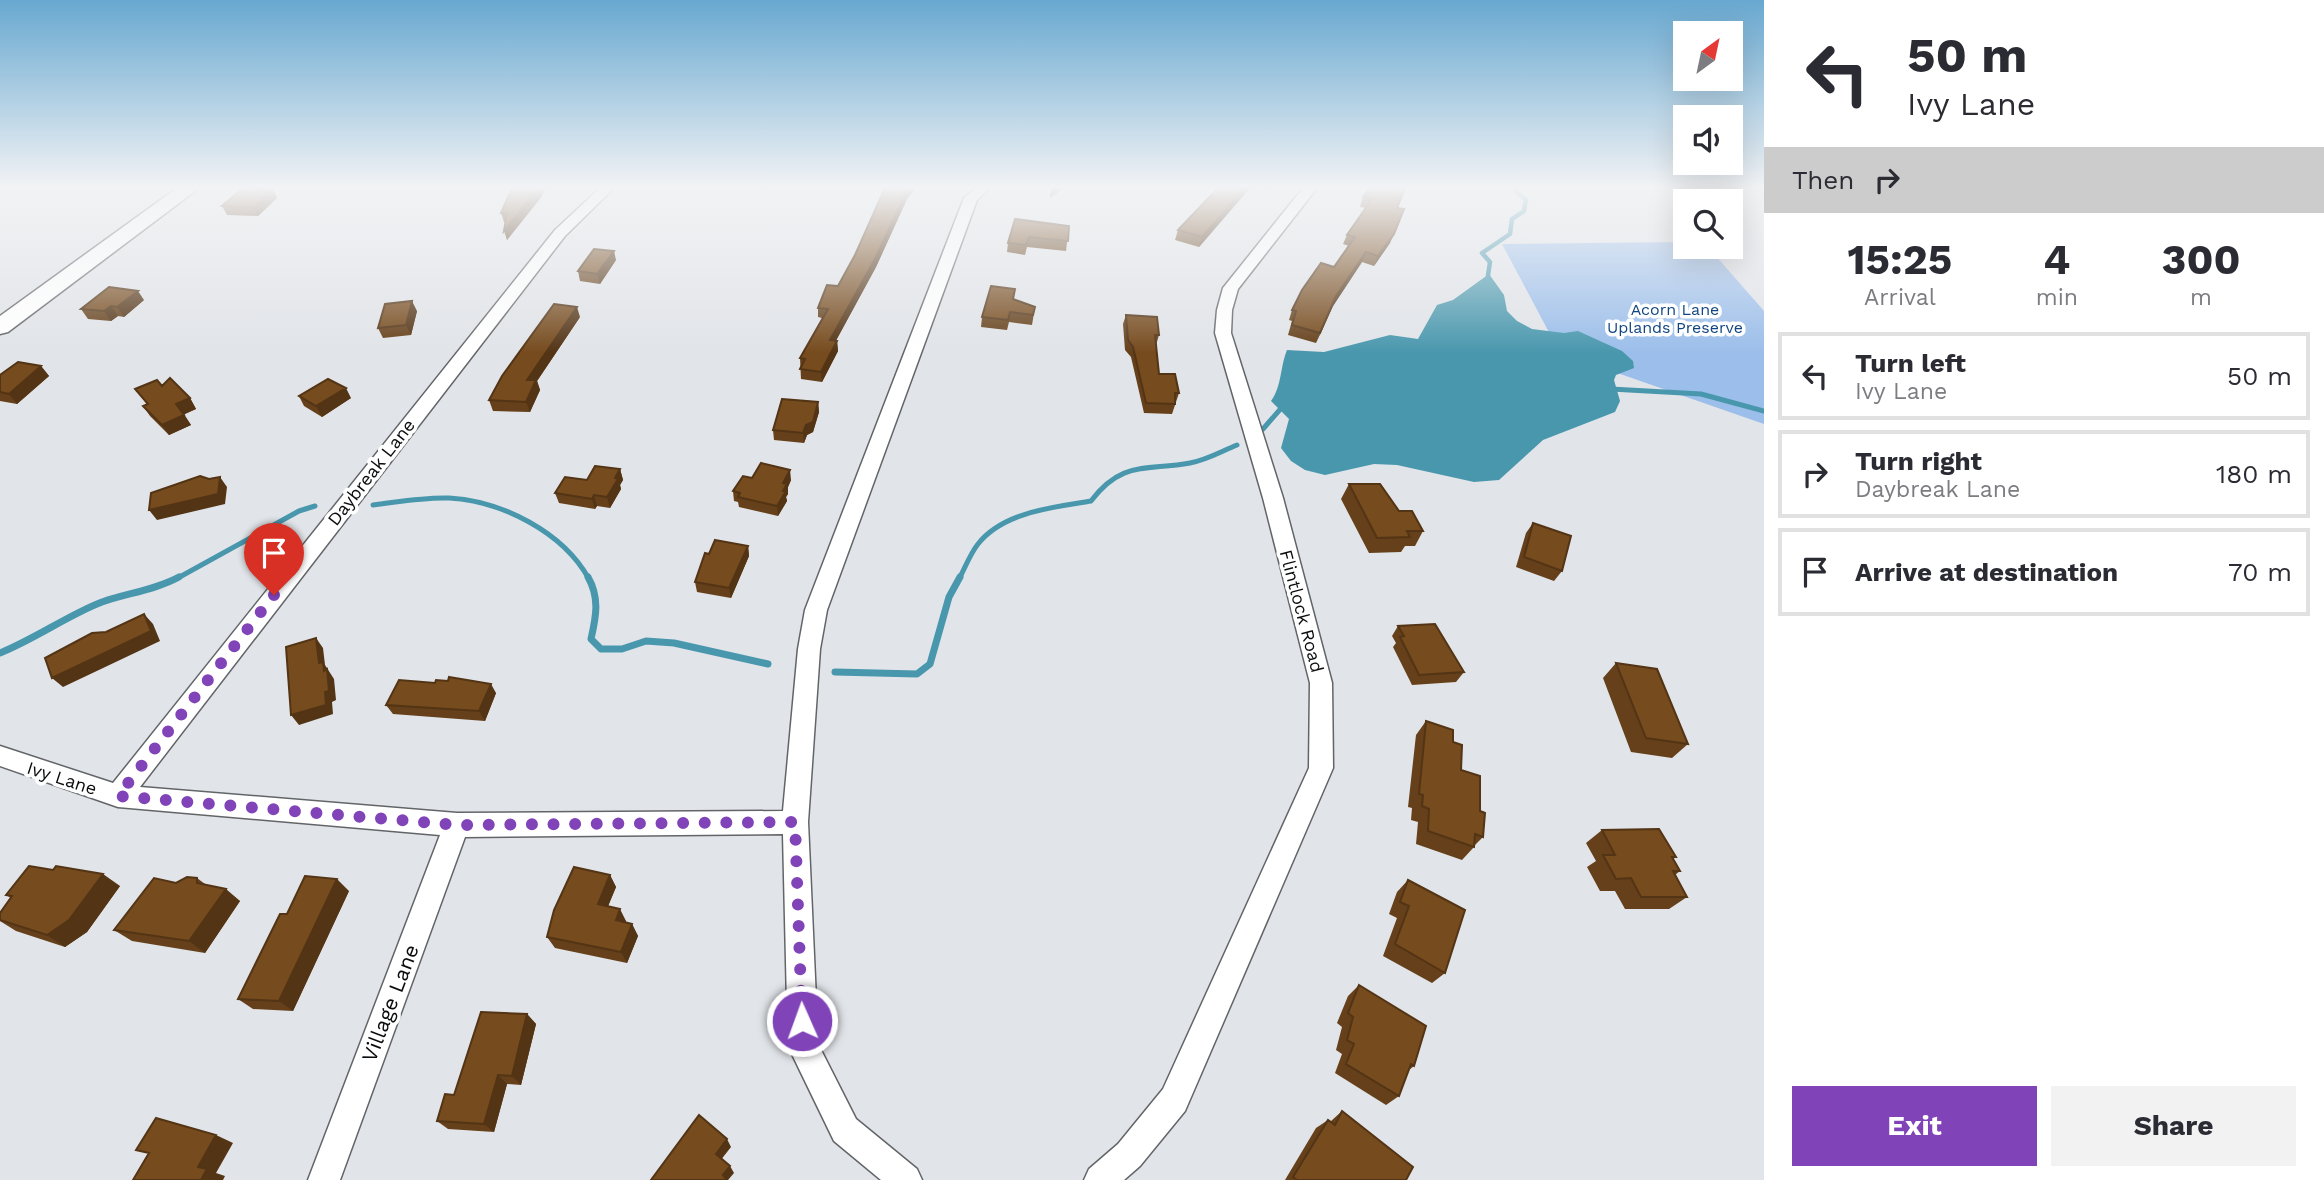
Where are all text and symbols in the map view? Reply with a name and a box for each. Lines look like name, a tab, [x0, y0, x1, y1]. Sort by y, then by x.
north arrow	[1673, 21, 1743, 91]
map controls	[1673, 21, 1743, 259]
text: 50 m	[1907, 26, 2027, 84]
icon: left	[1792, 28, 1883, 119]
text: Ivy Lane	[1907, 85, 2035, 123]
button: sound	[1673, 105, 1743, 175]
icon: right	[1868, 161, 1906, 199]
text: Then	[1792, 165, 1854, 195]
button: search	[1673, 189, 1743, 259]
text: 15:25	[1847, 235, 1952, 284]
text: 4	[2043, 235, 2070, 284]
text: 300	[2161, 235, 2241, 284]
text: Arrival	[1864, 284, 1936, 311]
text: min	[2036, 284, 2078, 311]
text: m	[2190, 284, 2212, 311]
park label: Acorn Lane Uplands Preserve	[1607, 300, 1743, 337]
text: Turn left	[1855, 348, 1966, 378]
icon: left	[1796, 357, 1834, 395]
text: 50 m	[2227, 361, 2292, 391]
text: Ivy Lane	[1855, 378, 1947, 405]
street label: Daybreak Lane	[323, 415, 419, 529]
text: Turn right	[1855, 446, 1982, 476]
icon: right	[1796, 455, 1834, 493]
text: 180 m	[2216, 459, 2292, 489]
text: Daybreak Lane	[1855, 476, 2020, 503]
pin	[244, 523, 304, 595]
icon: arrive	[255, 534, 293, 572]
street label: Flintlock Road	[1276, 547, 1328, 675]
icon: arrive	[1796, 553, 1834, 591]
text: Arrive at destination	[1855, 557, 2118, 587]
text: 70 m	[2228, 557, 2292, 587]
street label: Ivy Lane	[24, 757, 100, 799]
street label: Village Lane	[356, 941, 424, 1065]
position arrow	[765, 984, 839, 1058]
button: Exit	[1792, 1086, 2037, 1166]
button: Share	[2051, 1086, 2296, 1166]

